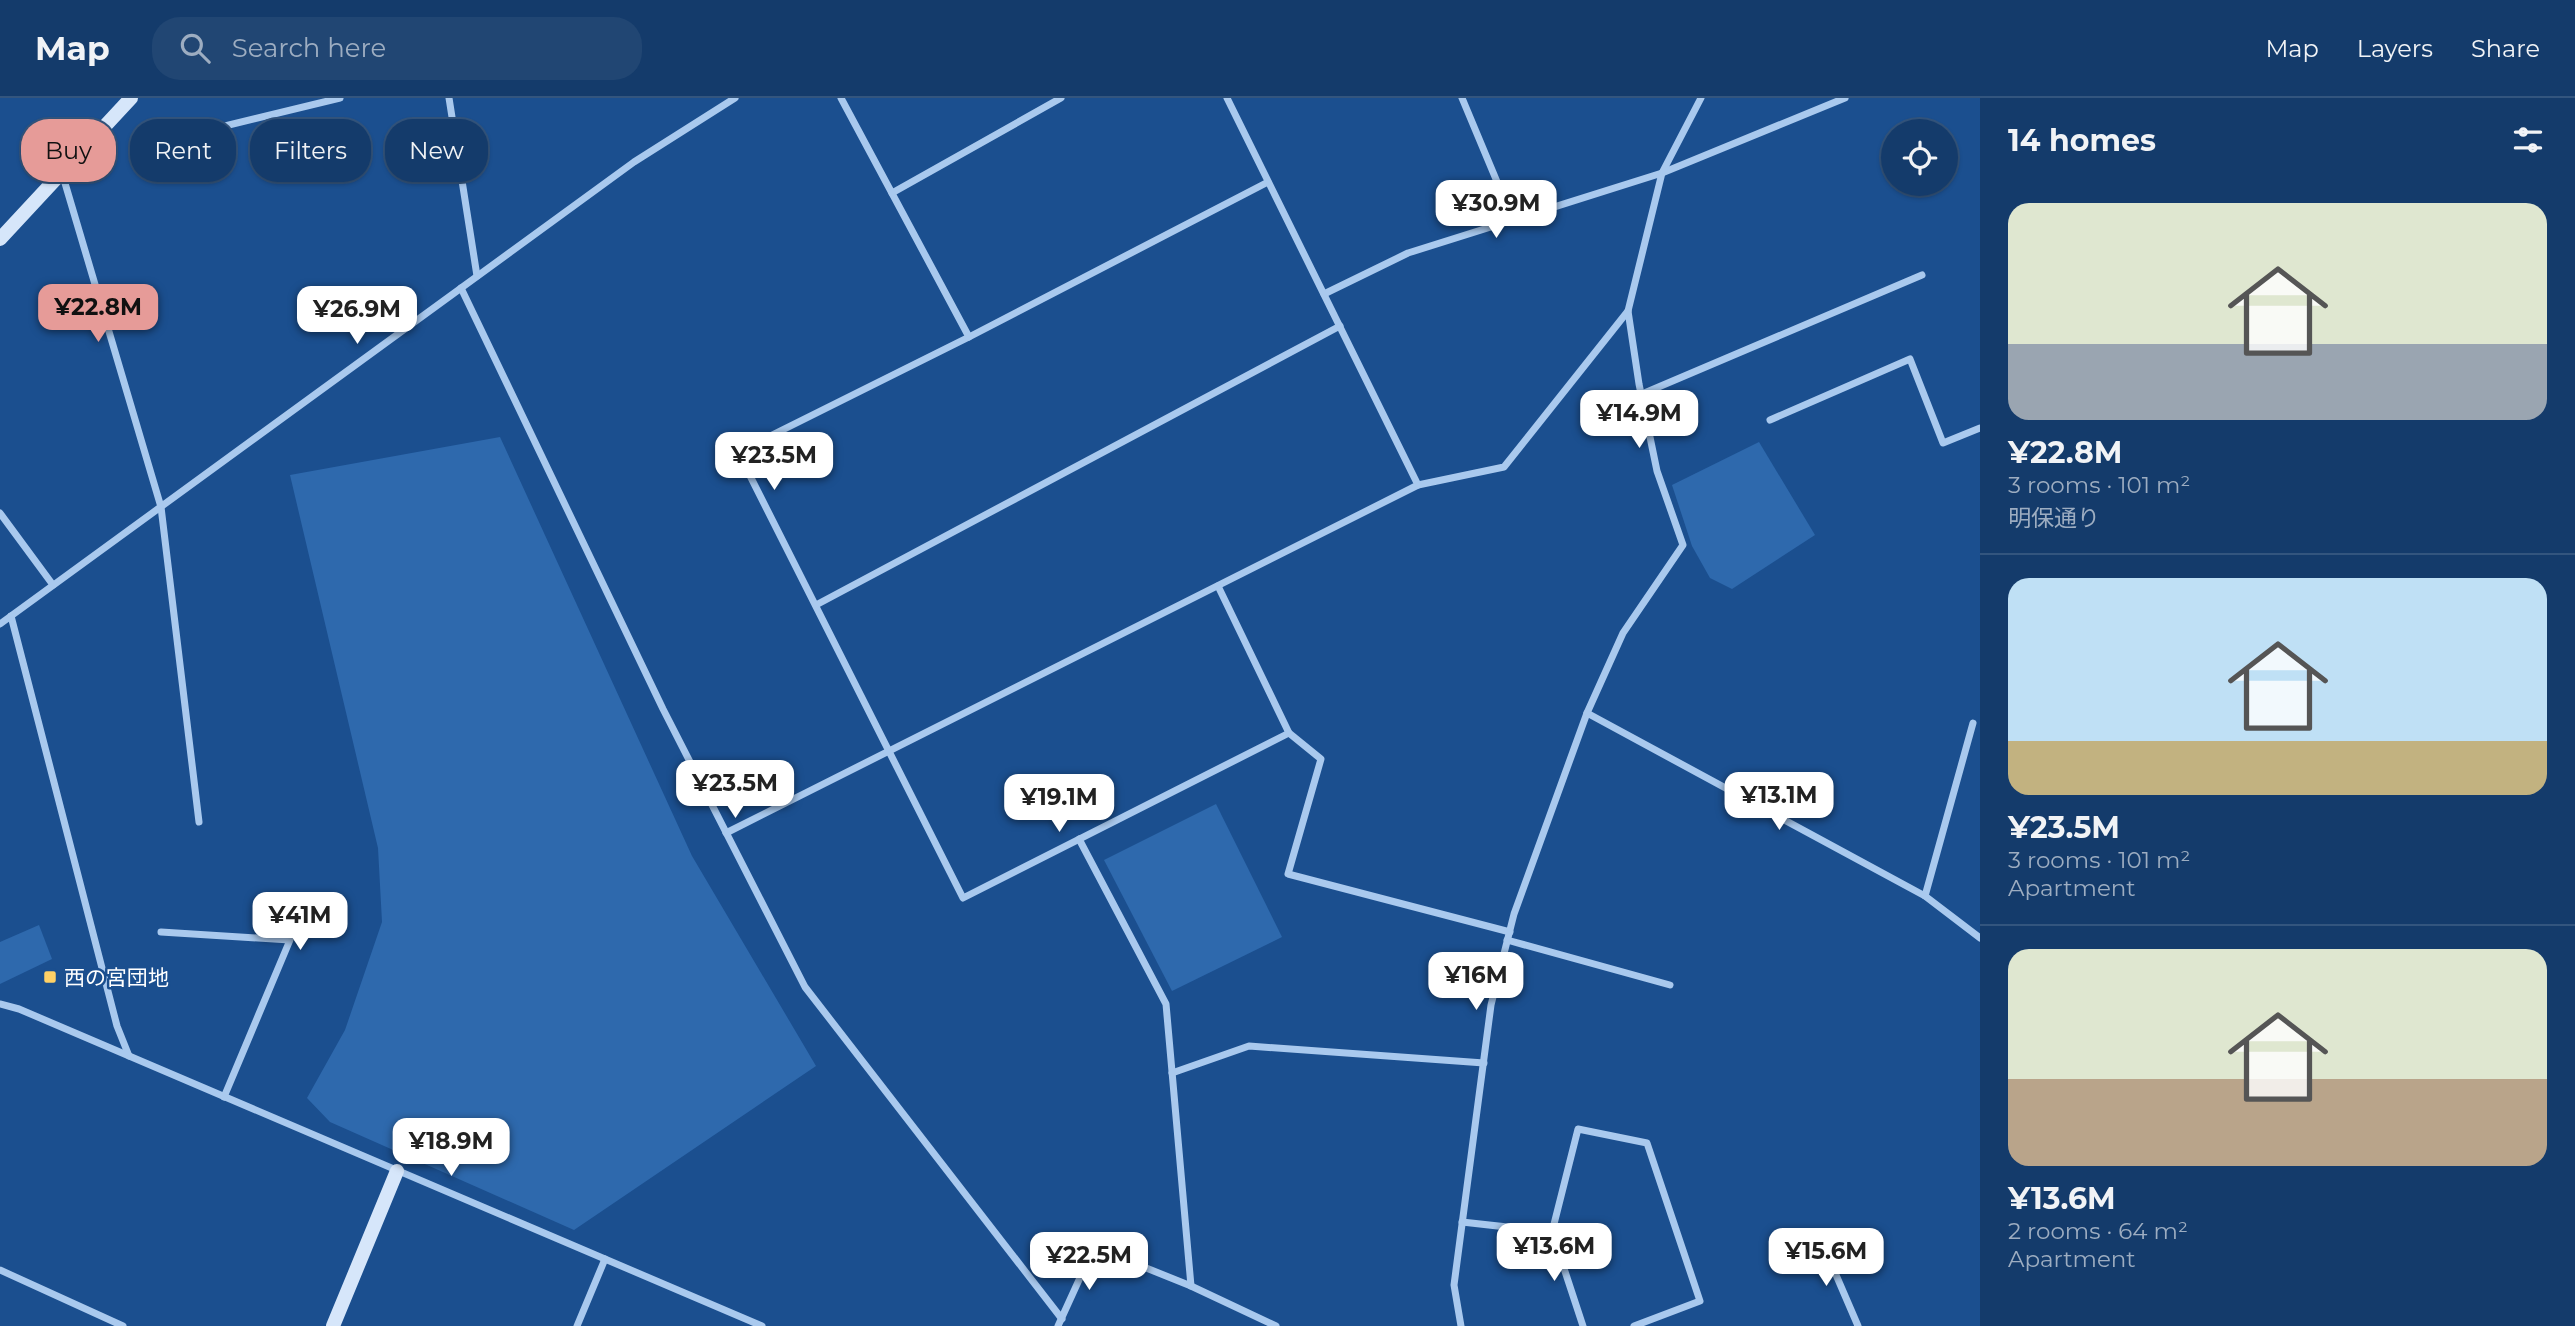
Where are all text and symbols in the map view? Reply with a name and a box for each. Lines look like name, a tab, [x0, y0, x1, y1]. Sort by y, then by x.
search box	[152, 17, 642, 80]
text: Map	[35, 28, 110, 68]
icon: search	[176, 29, 214, 67]
text: Search here	[232, 32, 386, 64]
text: Map	[2265, 34, 2319, 63]
text: Layers	[2357, 34, 2433, 63]
text: Share	[2471, 34, 2540, 63]
chip: Buy	[21, 119, 116, 182]
chip: Rent	[130, 119, 236, 182]
chip: Filters	[250, 119, 371, 182]
chip: New	[385, 119, 488, 182]
map controls	[1881, 119, 1958, 196]
button: locate	[1881, 119, 1958, 196]
icon: filters	[2509, 121, 2547, 159]
text: 14 homes	[2008, 122, 2156, 159]
pin: ¥30.9M	[1439, 180, 1553, 240]
text: ¥30.9M	[1452, 189, 1540, 217]
icon: home	[2215, 248, 2341, 374]
pin: ¥22.8M	[41, 285, 155, 344]
pin: ¥26.9M	[300, 286, 414, 346]
text: ¥22.8M	[54, 293, 142, 321]
text: ¥26.9M	[313, 295, 401, 323]
pin: ¥14.9M	[1582, 390, 1696, 450]
text: ¥14.9M	[1596, 399, 1682, 427]
pin: ¥23.5M	[717, 432, 831, 492]
text: ¥22.8M	[2008, 434, 2122, 471]
text: ¥23.5M	[731, 441, 817, 469]
text: 3 rooms · 101 m²	[2008, 471, 2190, 499]
text: 明保通り	[2008, 504, 2100, 532]
icon: home	[2215, 623, 2341, 749]
pin: ¥23.5M	[678, 760, 792, 820]
text: ¥23.5M	[692, 769, 778, 797]
pin: ¥13.1M	[1722, 772, 1836, 832]
pin: ¥19.1M	[1002, 774, 1116, 834]
text: ¥13.1M	[1741, 781, 1817, 809]
text: ¥19.1M	[1020, 783, 1098, 811]
text: ¥23.5M	[2008, 809, 2120, 846]
text: 3 rooms · 101 m²	[2008, 846, 2190, 874]
text: Apartment	[2008, 874, 2136, 902]
pin: ¥41M	[259, 892, 341, 952]
text: ¥41M	[269, 901, 331, 929]
pin: ¥16M	[1435, 953, 1517, 1012]
text: ¥16M	[1444, 961, 1508, 989]
place label: 西の宮団地	[64, 965, 169, 990]
marker: 西の宮団地	[42, 969, 58, 985]
icon: home	[2215, 994, 2341, 1120]
pin: ¥18.9M	[394, 1118, 508, 1178]
text: ¥18.9M	[409, 1127, 493, 1155]
text: ¥13.6M	[2008, 1180, 2116, 1217]
text: 2 rooms · 64 m²	[2008, 1217, 2188, 1245]
pin: ¥13.6M	[1497, 1224, 1611, 1283]
pin: ¥15.6M	[1769, 1228, 1883, 1288]
pin: ¥22.5M	[1032, 1232, 1146, 1292]
text: ¥13.6M	[1513, 1232, 1595, 1260]
text: ¥15.6M	[1785, 1237, 1867, 1265]
text: ¥22.5M	[1046, 1241, 1132, 1269]
text: Apartment	[2008, 1245, 2136, 1273]

